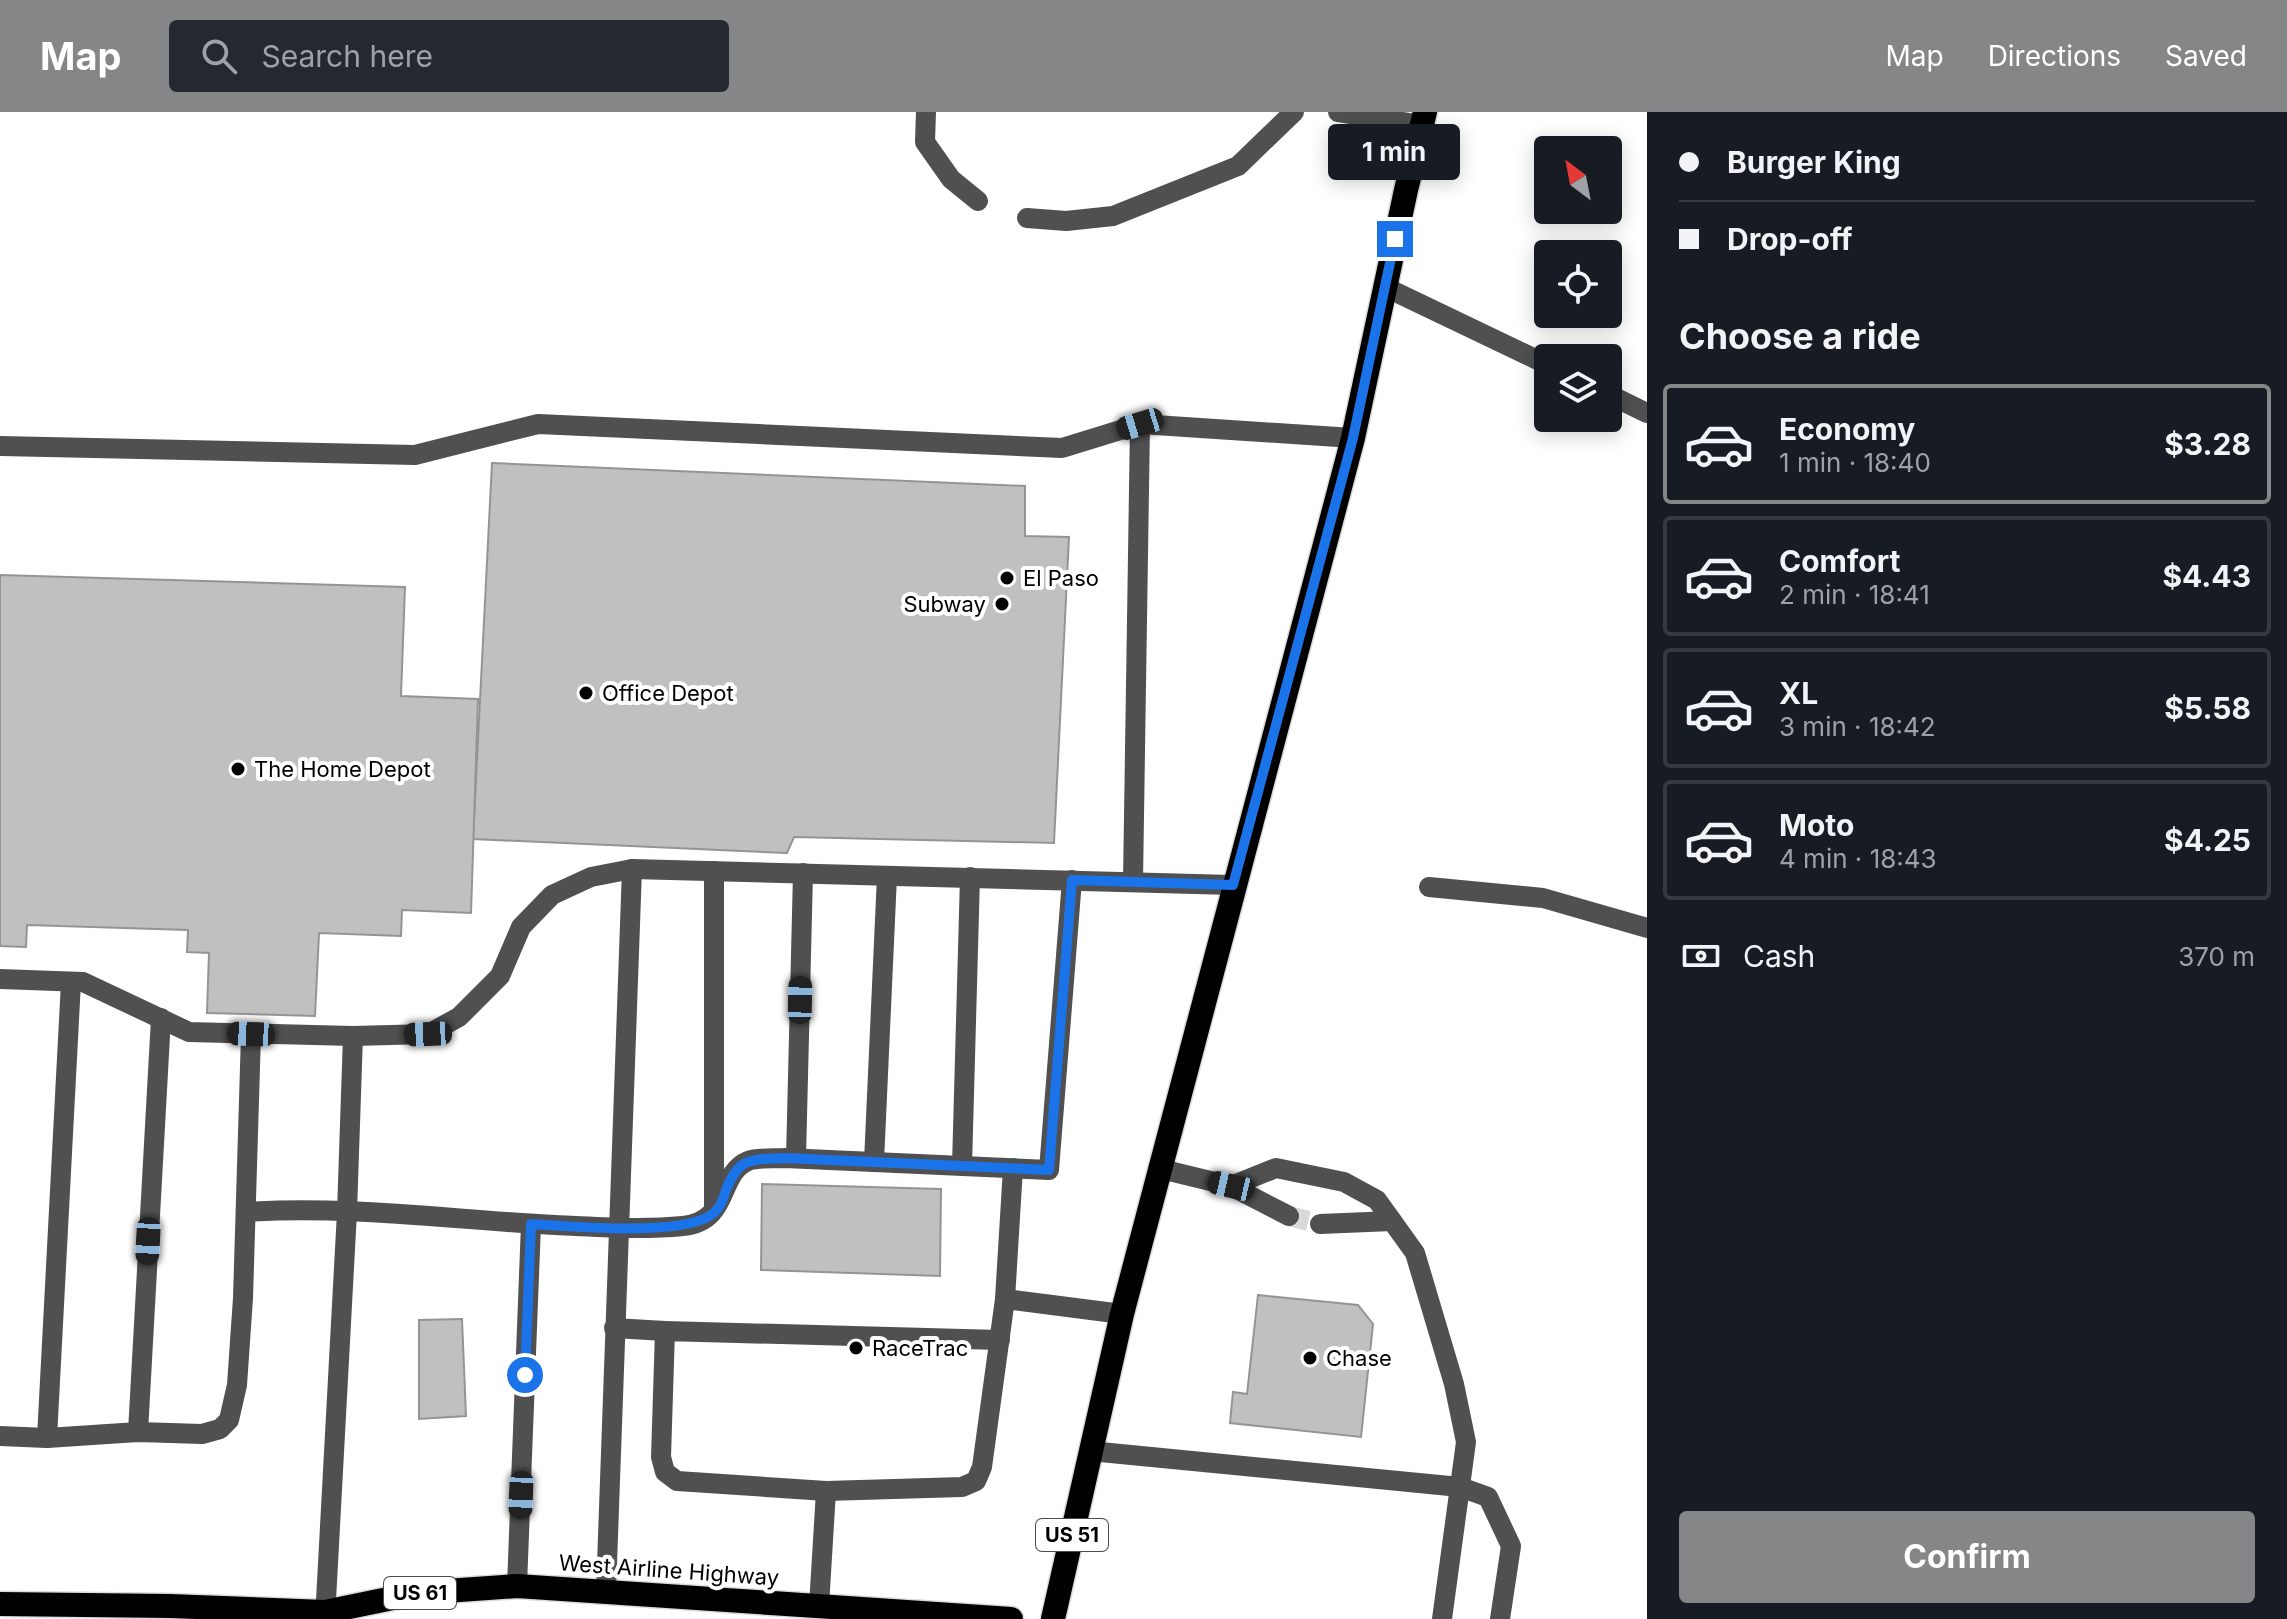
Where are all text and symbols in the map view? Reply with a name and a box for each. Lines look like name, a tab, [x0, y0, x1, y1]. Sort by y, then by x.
search box	[169, 20, 729, 92]
text: Map	[40, 33, 121, 79]
icon: search	[197, 34, 241, 78]
text: Search here	[261, 38, 433, 74]
text: Map	[1885, 39, 1944, 73]
text: Directions	[1988, 39, 2121, 73]
text: Saved	[2165, 39, 2247, 73]
callout: 1 min	[1329, 123, 1461, 179]
text: 1 min	[1362, 136, 1426, 167]
north arrow	[1534, 136, 1622, 224]
map controls	[1534, 136, 1622, 432]
text: Burger King	[1727, 144, 1901, 180]
route end	[1377, 221, 1413, 257]
text: Drop-off	[1727, 221, 1853, 257]
button: locate	[1534, 240, 1622, 328]
text: Choose a ride	[1679, 314, 1921, 358]
button: layers	[1534, 344, 1622, 432]
car	[1114, 406, 1166, 442]
icon: car	[1683, 408, 1755, 480]
text: Economy	[1779, 411, 1915, 447]
text: $3.28	[2164, 426, 2251, 462]
text: 1 min · 18:40	[1779, 447, 1931, 478]
icon: car	[1683, 540, 1755, 612]
text: Comfort	[1779, 543, 1900, 579]
text: $4.43	[2162, 558, 2251, 594]
place label: El Paso	[1023, 565, 1099, 591]
marker: El Paso	[998, 569, 1016, 587]
text: 2 min · 18:41	[1779, 579, 1930, 610]
place label: Subway	[903, 591, 986, 617]
marker: Subway	[993, 595, 1011, 613]
icon: car	[1683, 672, 1755, 744]
text: XL	[1779, 675, 1818, 711]
place label: Office Depot	[602, 680, 734, 706]
marker: Office Depot	[577, 684, 595, 702]
text: $5.58	[2164, 690, 2251, 726]
text: 3 min · 18:42	[1779, 711, 1936, 742]
place label: The Home Depot	[254, 756, 431, 782]
marker: The Home Depot	[229, 760, 247, 778]
icon: car	[1683, 804, 1755, 876]
text: Moto	[1779, 807, 1854, 843]
text: $4.25	[2164, 822, 2251, 858]
text: 4 min · 18:43	[1779, 843, 1937, 874]
icon: cash	[1679, 934, 1723, 978]
text: Cash	[1743, 938, 1815, 974]
text: 370 m	[2178, 941, 2255, 972]
car	[788, 976, 812, 1024]
car	[227, 1021, 275, 1047]
car	[404, 1021, 452, 1047]
car	[1205, 1169, 1257, 1203]
car	[135, 1216, 161, 1266]
place label: RaceTrac	[872, 1335, 968, 1361]
marker: RaceTrac	[847, 1339, 865, 1357]
place label: Chase	[1326, 1345, 1392, 1371]
marker: Chase	[1301, 1349, 1319, 1367]
route start	[507, 1357, 543, 1393]
car	[508, 1471, 534, 1519]
button: Confirm	[1679, 1511, 2255, 1603]
road number: US 51	[1036, 1519, 1108, 1551]
street label: West Airline Highway	[558, 1549, 780, 1591]
road number: US 61	[384, 1577, 456, 1609]

